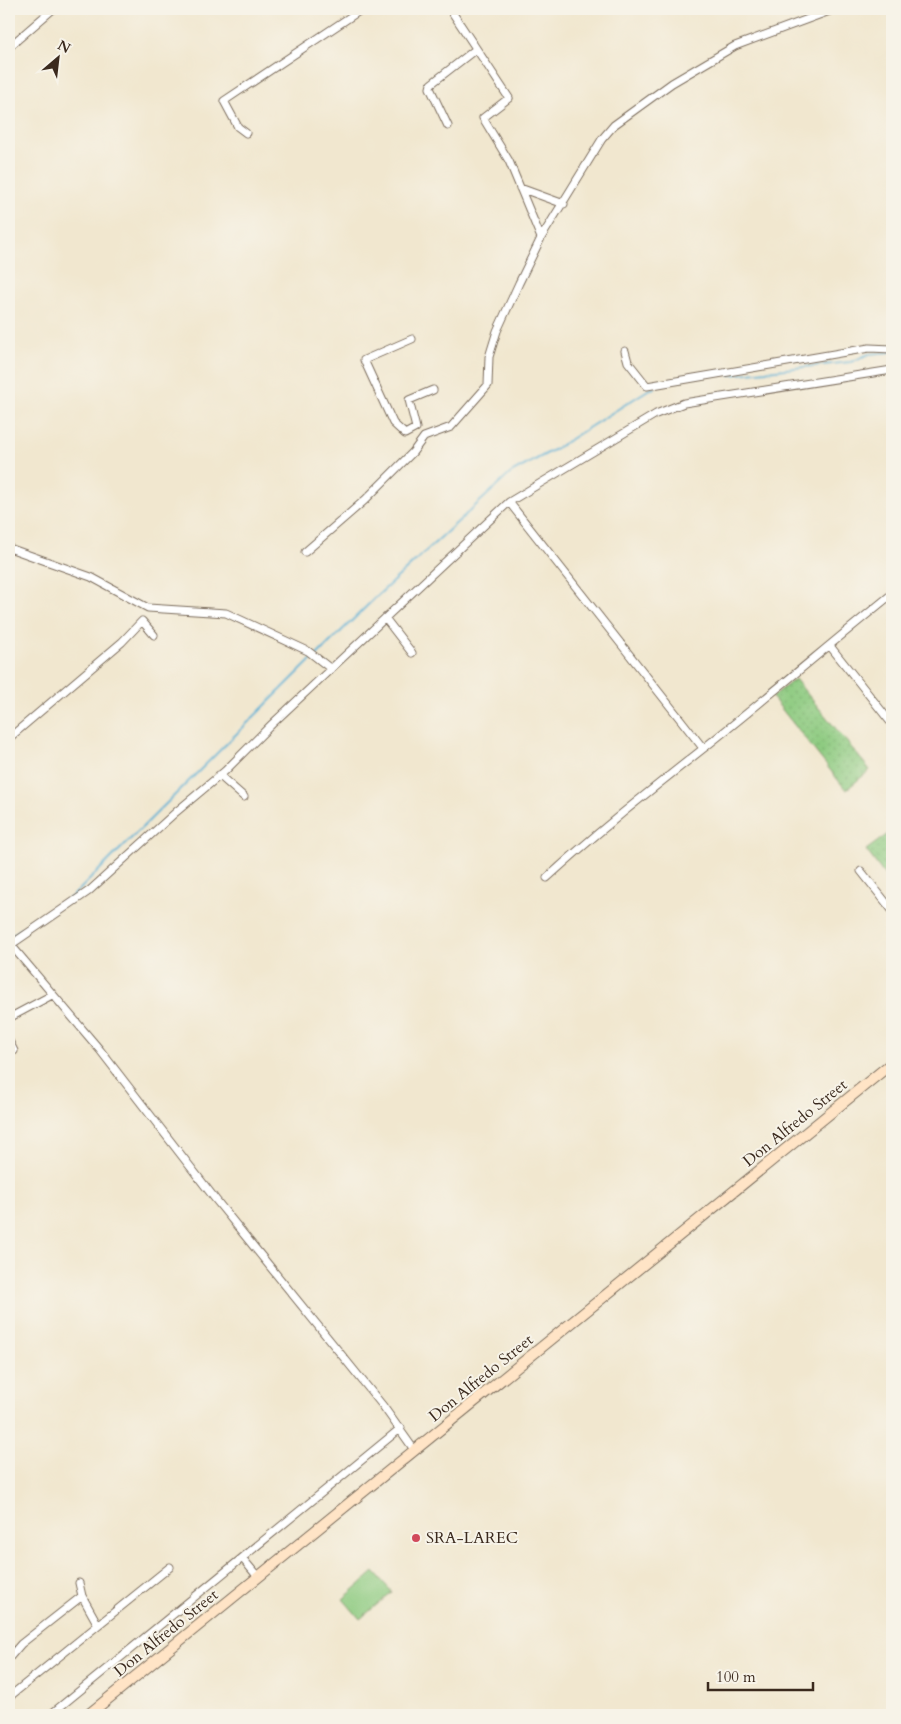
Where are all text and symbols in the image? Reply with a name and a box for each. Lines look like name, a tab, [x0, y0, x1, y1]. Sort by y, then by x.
north arrow	[32, 32, 82, 82]
text: N	[54, 36, 74, 58]
street label: Don Alfredo Street	[738, 1074, 852, 1172]
street label: Don Alfredo Street	[424, 1329, 538, 1427]
place label: SRA-LAREC	[426, 1527, 518, 1549]
marker: SRA-LAREC	[410, 1532, 422, 1544]
street label: Don Alfredo Street	[109, 1584, 223, 1682]
scale bar	[708, 1659, 814, 1691]
text: 100 m	[716, 1667, 756, 1687]

